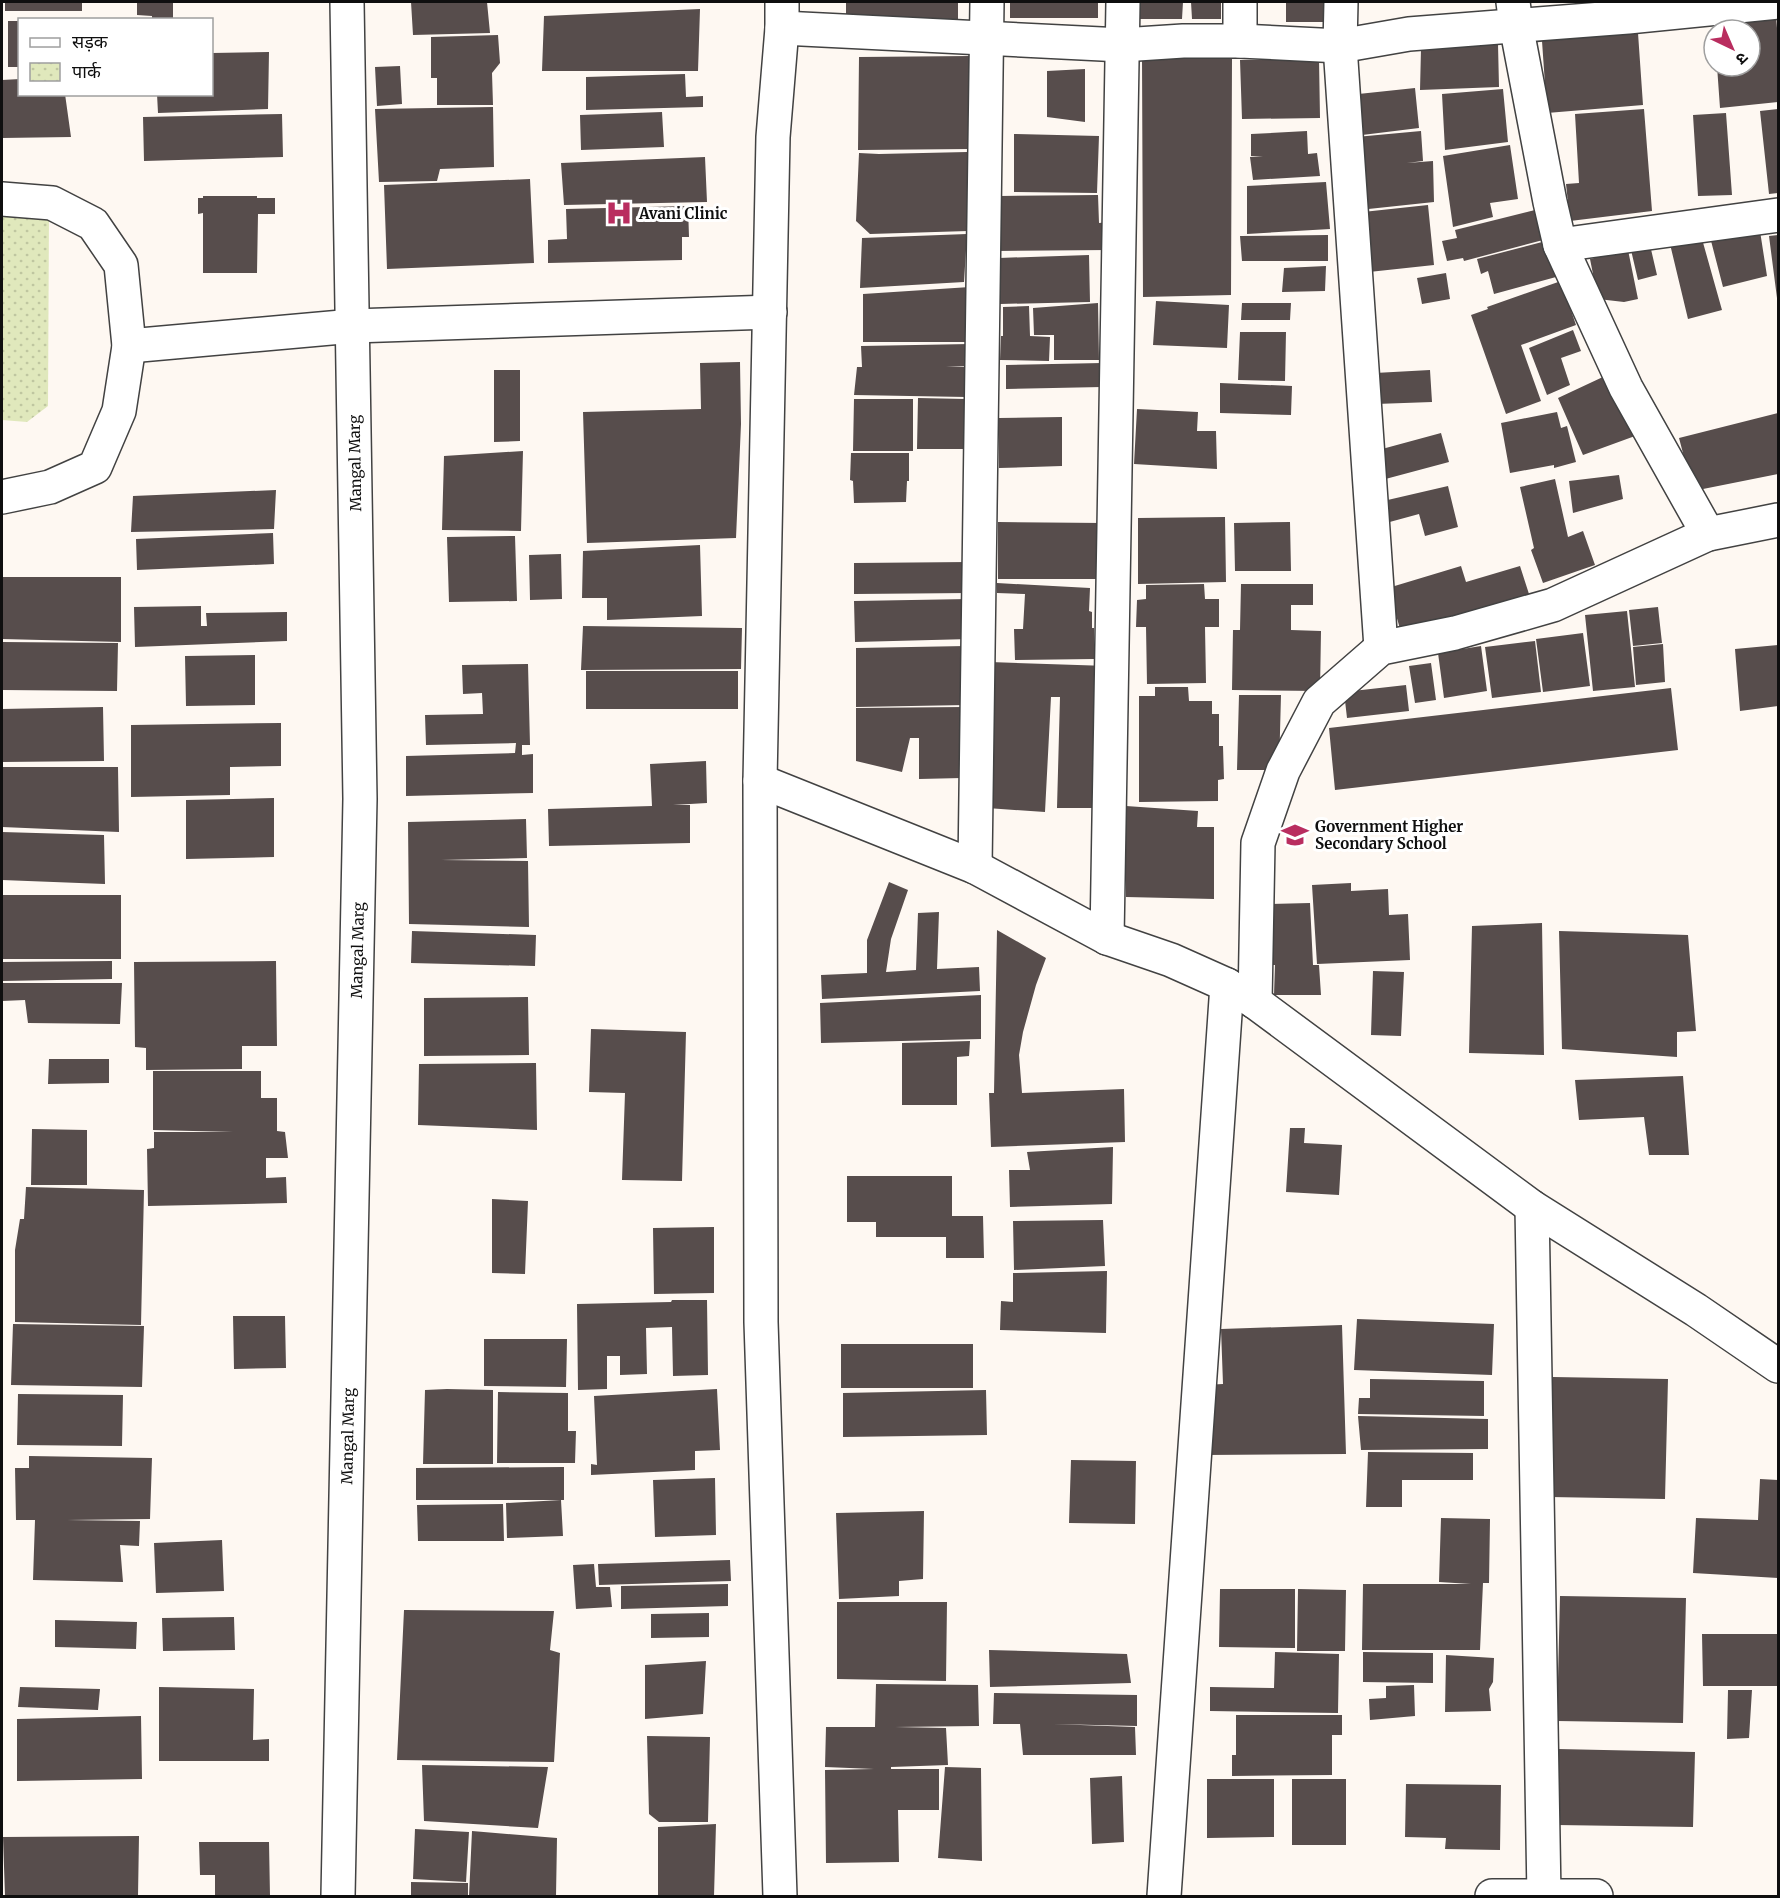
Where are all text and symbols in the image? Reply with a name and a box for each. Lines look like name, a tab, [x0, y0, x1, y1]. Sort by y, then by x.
legend	[18, 18, 213, 96]
north arrow	[1702, 18, 1762, 78]
text: सड़क	[72, 30, 109, 53]
text: उ	[1732, 48, 1753, 70]
text: पार्क	[72, 60, 102, 83]
hospital icon: Avani Clinic	[604, 198, 634, 228]
place label: Avani Clinic	[638, 204, 728, 223]
street label: Mangal Marg	[345, 415, 365, 511]
place label: Government Higher Secondary School	[1315, 817, 1463, 853]
school or university icon: Government Higher Secondary School	[1280, 820, 1310, 850]
street label: Mangal Marg	[347, 902, 367, 999]
street label: Mangal Marg	[337, 1388, 358, 1485]

